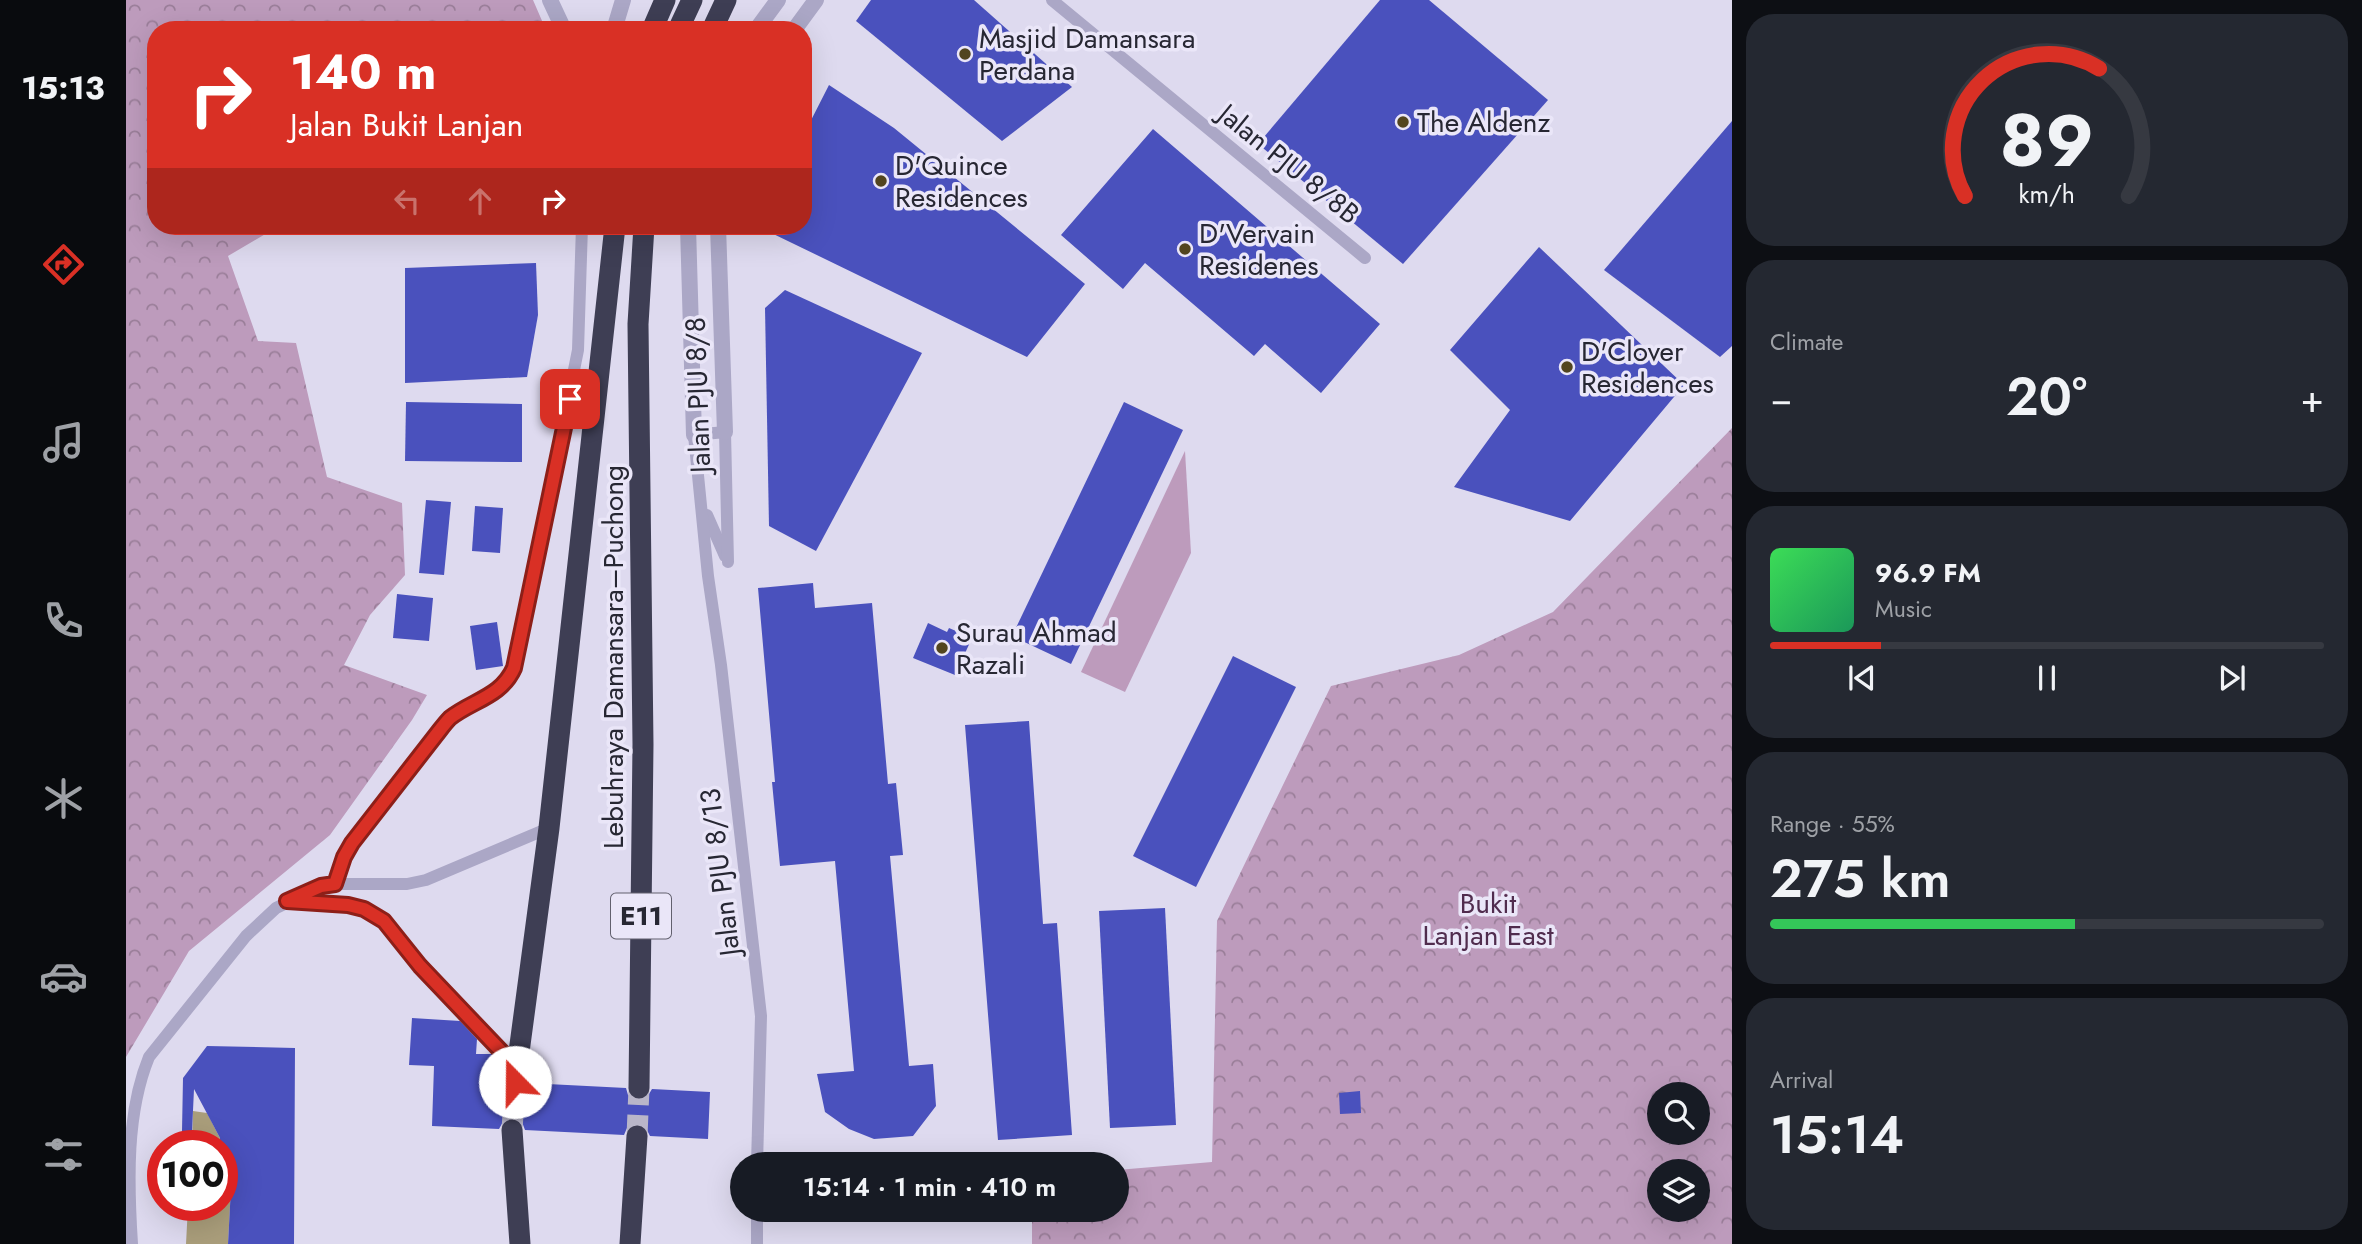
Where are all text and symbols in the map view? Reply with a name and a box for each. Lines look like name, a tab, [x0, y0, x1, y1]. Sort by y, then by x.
place label: Masjid Damansara Perdana	[979, 18, 1195, 91]
text: 140 m	[290, 37, 436, 107]
marker: Masjid Damansara Perdana	[957, 46, 973, 62]
icon: right	[175, 49, 266, 140]
text: 15:13	[21, 65, 105, 111]
text: 89	[2000, 88, 2094, 193]
street label: Jalan PJU 8/8B	[1206, 92, 1368, 234]
text: Jalan Bukit Lanjan	[290, 102, 523, 148]
place label: The Aldenz	[1417, 102, 1551, 143]
marker: The Aldenz	[1395, 114, 1411, 130]
place label: D'Quince Residences	[895, 145, 1028, 218]
marker: D'Quince Residences	[873, 173, 889, 189]
text: km/h	[2019, 176, 2075, 212]
icon: left	[388, 182, 426, 220]
icon: ahead	[461, 182, 499, 220]
icon: right	[534, 182, 572, 220]
place label: D'Vervain Residenes	[1199, 213, 1318, 286]
icon: directions	[39, 240, 88, 289]
marker: D'Vervain Residenes	[1177, 241, 1193, 257]
street label: Jalan PJU 8/8	[675, 316, 721, 478]
text: Climate	[1770, 325, 1843, 359]
place label: D'Clover Residences	[1581, 331, 1714, 404]
marker: D'Clover Residences	[1559, 359, 1575, 375]
text: 20°	[2006, 359, 2087, 435]
pin	[540, 369, 600, 429]
text: −	[1770, 371, 1792, 426]
text: +	[2301, 371, 2324, 426]
icon: arrive	[551, 380, 589, 418]
icon: music	[39, 418, 88, 467]
street label: Lebuhraya Damansara–Puchong	[593, 465, 634, 849]
text: 96.9 FM	[1875, 554, 1981, 592]
text: Music	[1875, 592, 1932, 626]
icon: phone	[39, 596, 88, 645]
place label: Surau Ahmad Razali	[956, 612, 1117, 685]
marker: Surau Ahmad Razali	[934, 640, 950, 656]
icon: previous	[1843, 659, 1881, 697]
icon: pause	[2028, 659, 2066, 697]
icon: next	[2213, 659, 2251, 697]
icon: climate	[39, 774, 88, 823]
street label: Jalan PJU 8/13	[689, 786, 751, 962]
text: Range · 55%	[1770, 807, 1895, 841]
text: 275 km	[1770, 841, 1950, 917]
park label: Bukit Lanjan East	[1422, 883, 1554, 956]
road number: E11	[611, 894, 671, 939]
icon: car	[39, 952, 88, 1001]
position arrow	[478, 1045, 552, 1119]
text: Arrival	[1770, 1063, 1833, 1097]
map controls	[1647, 1082, 1710, 1222]
button: search	[1647, 1082, 1710, 1145]
text: 15:14	[1770, 1097, 1904, 1173]
icon: filters	[39, 1130, 88, 1179]
speed limit sign: 100	[147, 1130, 238, 1221]
button: layers	[1647, 1159, 1710, 1222]
text: 15:14 · 1 min · 410 m	[803, 1168, 1056, 1206]

